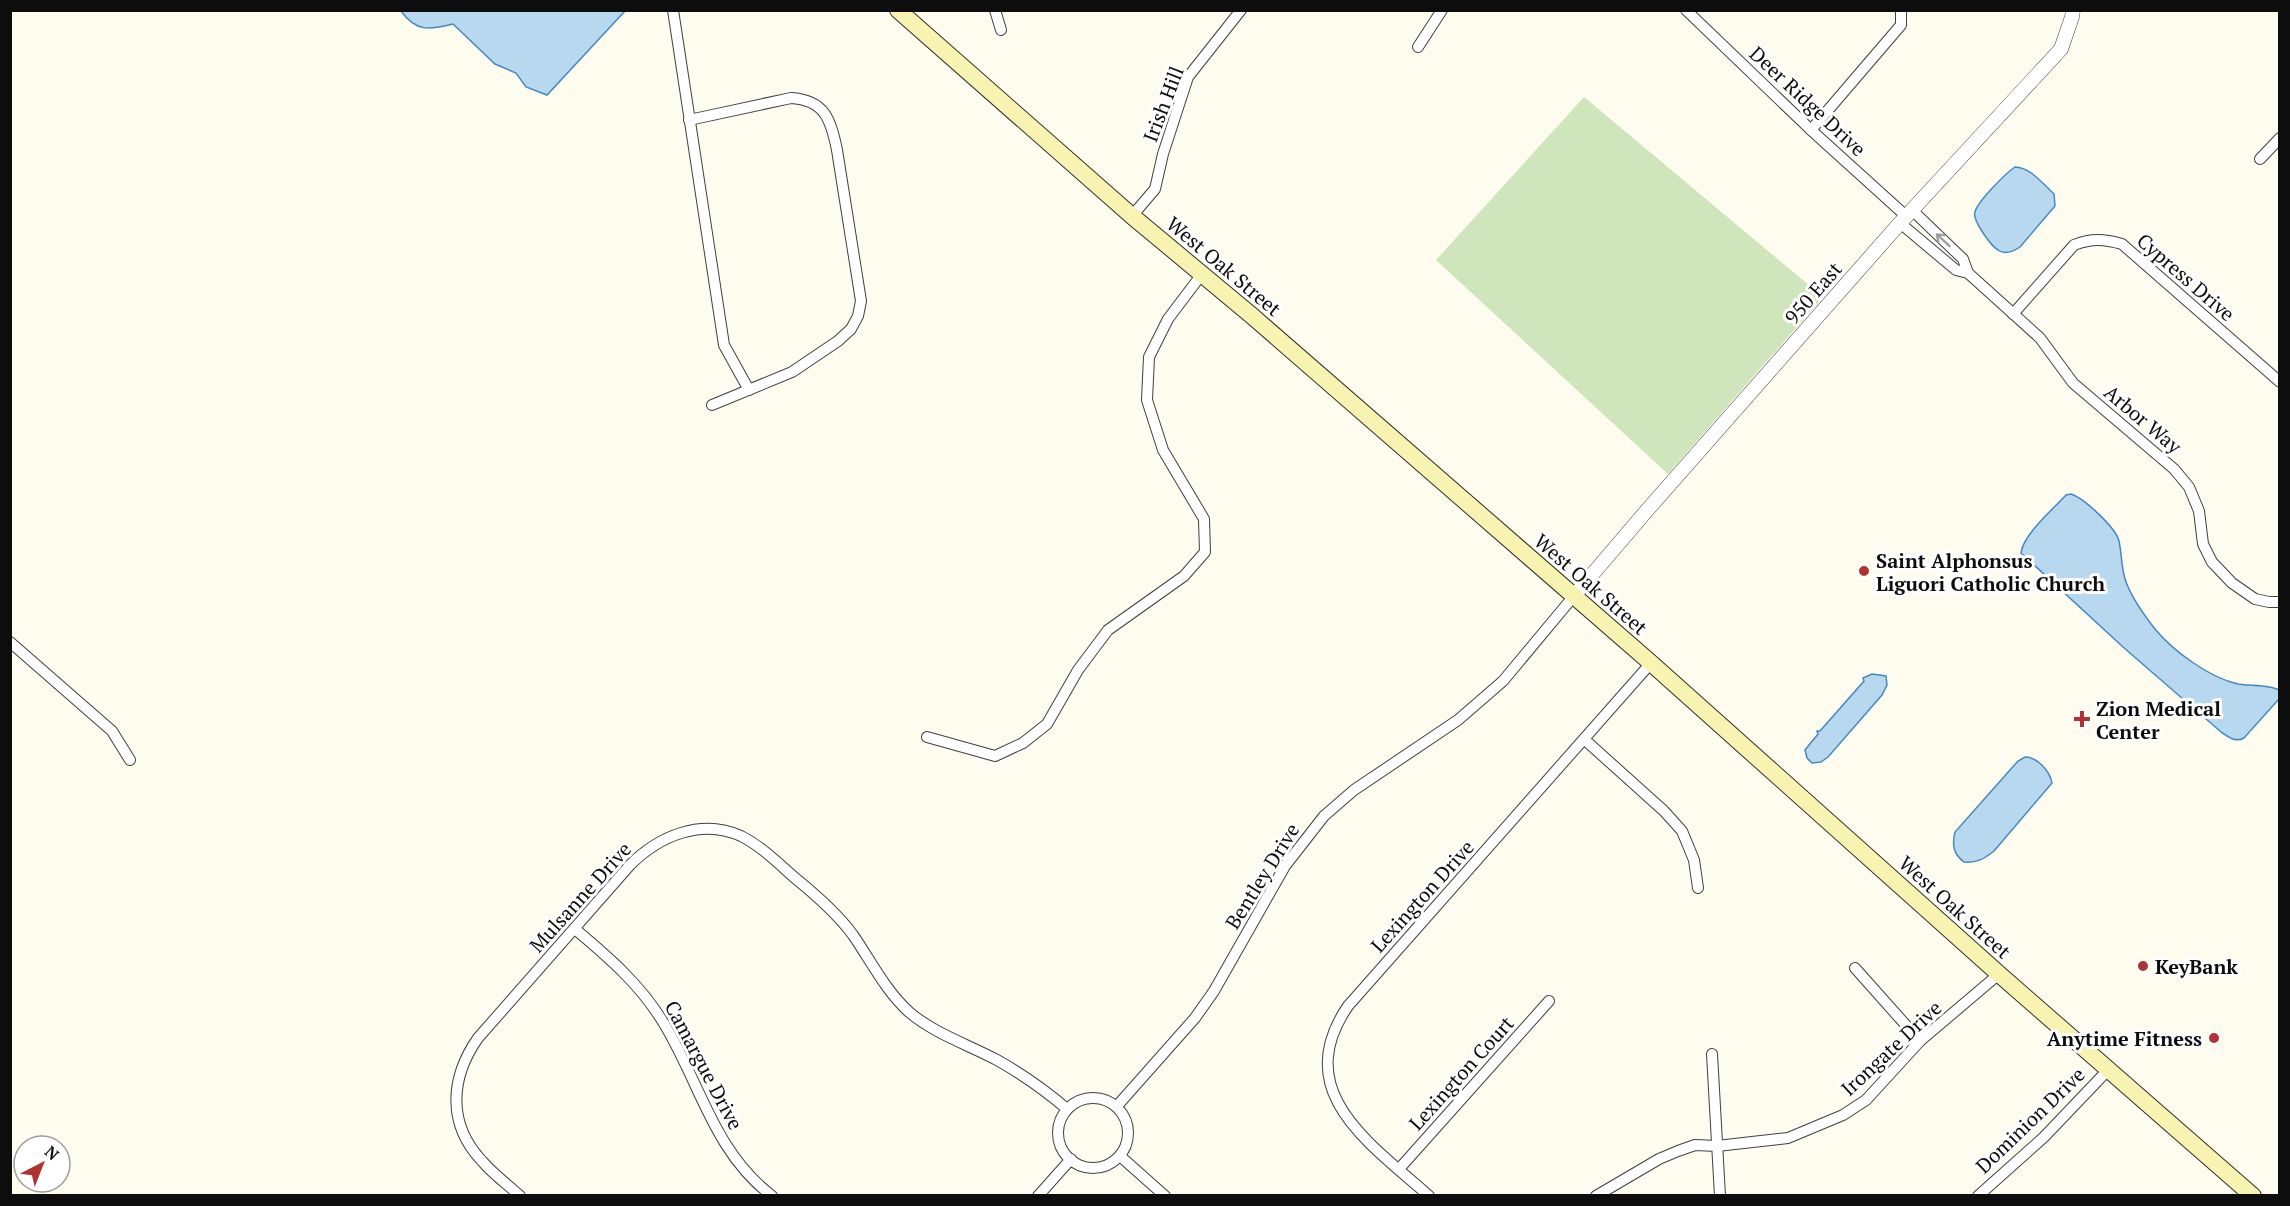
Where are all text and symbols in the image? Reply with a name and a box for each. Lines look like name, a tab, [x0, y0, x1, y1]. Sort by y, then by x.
street label: Deer Ridge Drive	[1744, 40, 1872, 162]
street label: Irish Hill	[1136, 62, 1190, 146]
street label: West Oak Street	[1161, 210, 1287, 322]
street label: Cypress Drive	[2131, 227, 2241, 327]
one-way arrow	[1936, 233, 1951, 247]
street label: 950 East	[1778, 256, 1848, 330]
street label: Arbor Way	[2099, 379, 2188, 460]
street label: West Oak Street	[1529, 527, 1654, 641]
place label: Saint Alphonsus Liguori Catholic Church	[1876, 547, 2105, 597]
marker: Saint Alphonsus Liguori Catholic Church	[1857, 564, 1871, 578]
place label: Zion Medical Center	[2096, 695, 2221, 745]
marker: Zion Medical Center	[2073, 710, 2091, 728]
street label: Bentley Drive	[1219, 818, 1305, 934]
street label: Lexington Drive	[1364, 834, 1480, 958]
street label: Mulsanne Drive	[523, 836, 637, 958]
street label: West Oak Street	[1893, 850, 2017, 965]
place label: KeyBank	[2155, 953, 2238, 980]
marker: KeyBank	[2136, 959, 2150, 973]
street label: Irongate Drive	[1835, 994, 1947, 1102]
street label: Camargue Drive	[659, 996, 749, 1134]
street label: Lexington Court	[1403, 1010, 1520, 1136]
place label: Anytime Fitness	[2047, 1025, 2202, 1052]
marker: Anytime Fitness	[2207, 1031, 2221, 1045]
street label: Dominion Drive	[1970, 1061, 2090, 1179]
north arrow	[12, 1134, 72, 1194]
text: N	[40, 1141, 64, 1165]

